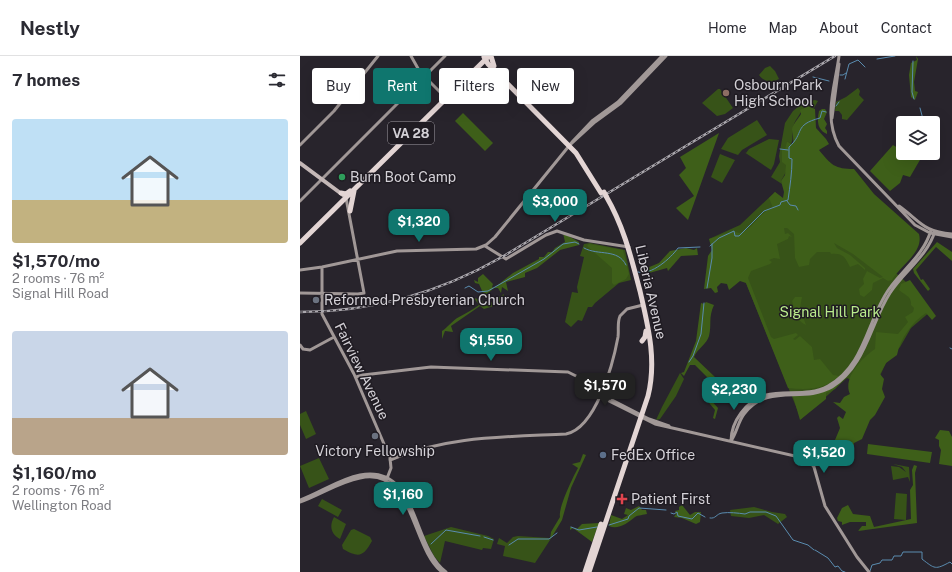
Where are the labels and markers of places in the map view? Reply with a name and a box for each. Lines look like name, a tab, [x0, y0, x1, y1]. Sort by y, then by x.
place label: Osbourn Park High School	[734, 77, 823, 109]
marker: Osbourn Park High School	[721, 88, 731, 98]
place label: Burn Boot Camp	[350, 169, 456, 185]
marker: Burn Boot Camp	[337, 172, 347, 182]
pin: $3,000	[522, 189, 588, 223]
pin: $1,320	[386, 209, 452, 243]
place label: Reformed Presbyterian Church	[324, 292, 525, 308]
marker: Reformed Presbyterian Church	[311, 295, 321, 305]
pin: $1,550	[458, 328, 524, 362]
pin: $1,570	[572, 373, 638, 407]
pin: $2,230	[701, 377, 767, 411]
marker: Victory Fellowship	[370, 431, 380, 441]
pin: $1,520	[791, 440, 857, 474]
place label: Victory Fellowship	[315, 443, 435, 459]
place label: FedEx Office	[611, 447, 695, 463]
marker: FedEx Office	[598, 450, 608, 460]
pin: $1,160	[370, 482, 436, 516]
place label: Patient First	[631, 491, 710, 507]
marker: Patient First	[616, 493, 628, 505]

